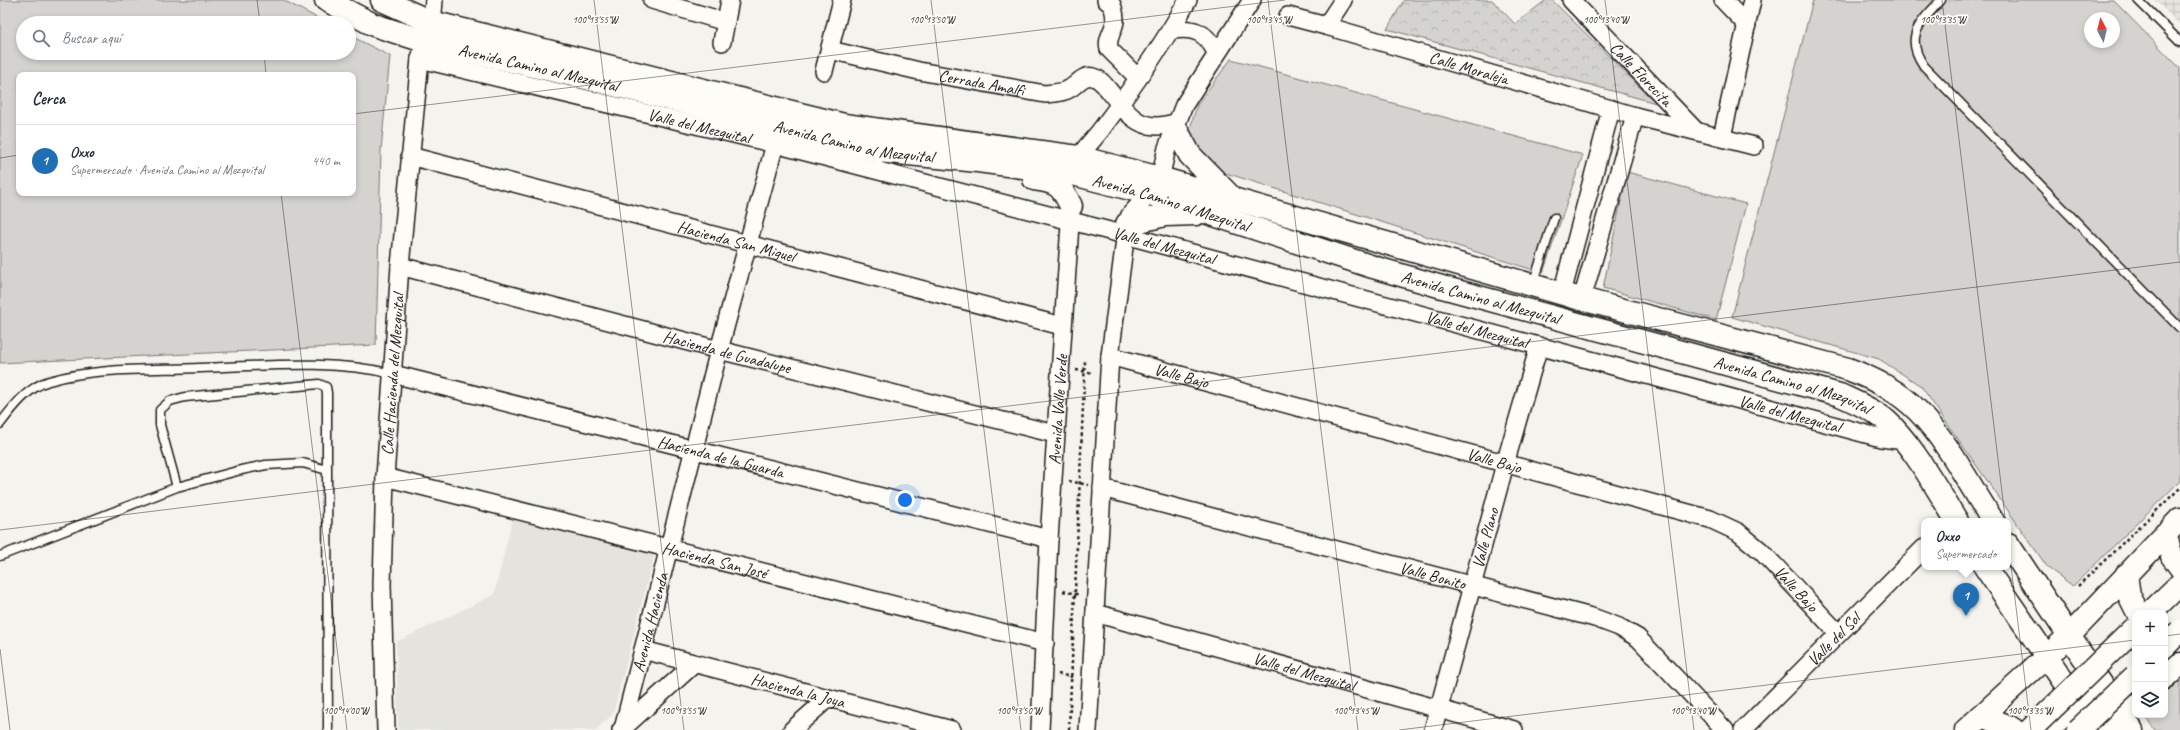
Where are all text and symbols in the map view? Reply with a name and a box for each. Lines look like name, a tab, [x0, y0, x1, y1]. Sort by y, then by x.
north arrow	[2084, 12, 2120, 48]
text: 100°13'55"W	[572, 13, 619, 26]
text: 100°13'50"W	[909, 13, 956, 26]
text: 100°13'45"W	[1246, 13, 1293, 26]
text: 100°13'40"W	[1583, 13, 1630, 26]
text: 100°13'35"W	[1920, 13, 1967, 26]
search box	[16, 16, 356, 60]
icon: search	[30, 27, 52, 49]
text: Buscar aquí	[62, 29, 121, 48]
street label: Calle Florecita	[1606, 37, 1678, 112]
street label: Avenida Camino al Mezquital	[457, 39, 623, 97]
street label: Calle Moraleja	[1427, 46, 1513, 90]
street label: Cerrada Amalfi	[937, 64, 1028, 101]
text: Cerca	[32, 88, 65, 109]
street label: Valle del Mezquital	[646, 103, 755, 149]
street label: Avenida Camino al Mezquital	[771, 115, 938, 167]
text: Oxxo	[70, 143, 94, 162]
text: 1	[42, 153, 48, 169]
text: 440 m	[312, 153, 340, 169]
text: Supermercado · Avenida Camino al Mezquital	[70, 162, 264, 178]
street label: Avenida Camino al Mezquital	[1090, 169, 1255, 237]
street label: Hacienda San Miguel	[675, 216, 800, 267]
street label: Valle del Mezquital	[1111, 222, 1220, 270]
street label: Avenida Camino al Mezquital	[1399, 265, 1565, 330]
street label: Calle Hacienda del Mezquital	[376, 290, 409, 456]
street label: Valle del Mezquital	[1424, 306, 1533, 354]
street label: Hacienda de Guadalupe	[661, 325, 794, 378]
street label: Avenida Camino al Mezquital	[1712, 351, 1877, 420]
street label: Avenida Valle Verde	[1043, 352, 1072, 465]
street label: Valle Bajo	[1152, 358, 1212, 393]
street label: Valle del Mezquital	[1737, 390, 1846, 438]
street label: Hacienda de la Guarda	[656, 431, 788, 483]
street label: Valle Bajo	[1465, 443, 1525, 478]
your location	[895, 490, 915, 510]
street label: Valle Plano	[1467, 504, 1503, 571]
popup	[1921, 518, 2011, 570]
text: Oxxo	[1936, 527, 1959, 546]
street label: Hacienda San José	[660, 537, 772, 584]
text: Supermercado	[1936, 546, 1996, 562]
street label: Valle Bonito	[1397, 556, 1470, 594]
street label: Valle Bajo	[1770, 561, 1824, 617]
street label: Avenida Hacienda	[627, 569, 673, 674]
pin: 1	[1953, 583, 1979, 616]
street label: Valle del Sol	[1802, 606, 1866, 670]
map controls	[2132, 610, 2168, 718]
button: +	[2132, 610, 2168, 646]
button: −	[2132, 646, 2168, 682]
street label: Valle del Mezquital	[1251, 647, 1360, 696]
street label: Hacienda la Joya	[749, 668, 848, 713]
button: layers	[2132, 682, 2168, 718]
text: 100°14'00"W	[323, 704, 370, 717]
text: 100°13'55"W	[660, 704, 707, 717]
text: 100°13'50"W	[996, 704, 1043, 717]
text: 100°13'45"W	[1333, 704, 1380, 717]
text: 100°13'40"W	[1670, 704, 1717, 717]
text: 100°13'35"W	[2007, 704, 2054, 717]

